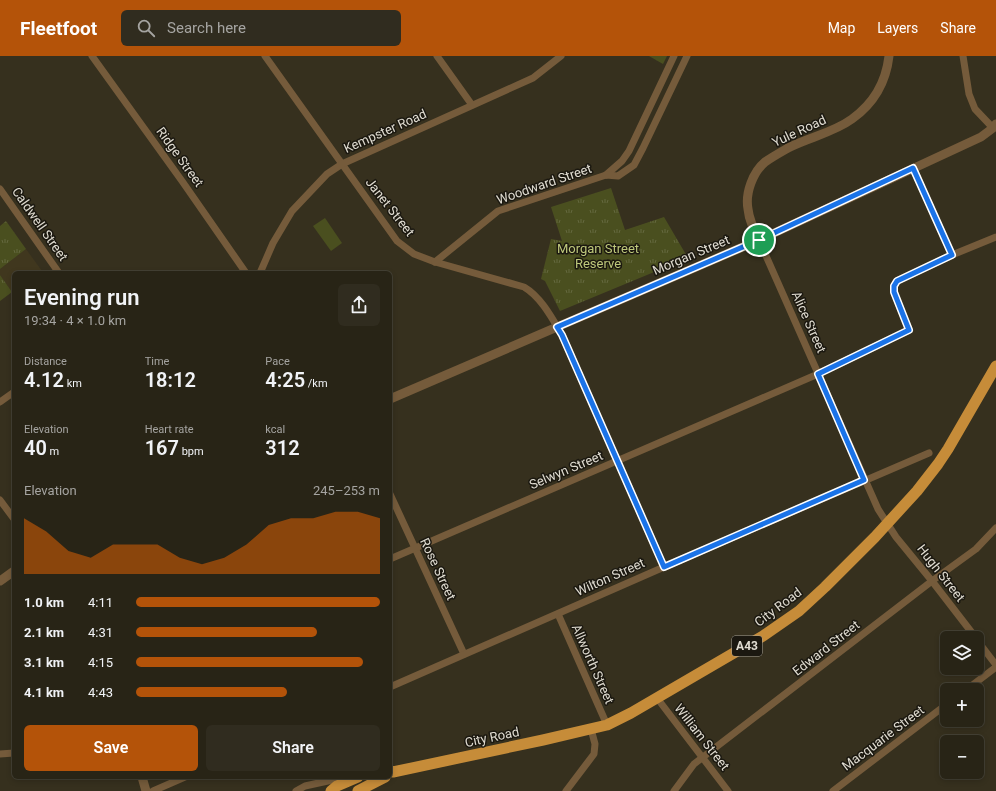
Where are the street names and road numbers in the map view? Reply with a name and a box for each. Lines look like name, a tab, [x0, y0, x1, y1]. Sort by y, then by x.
street label: Kempster Road	[341, 106, 429, 156]
street label: Yule Road	[770, 112, 828, 150]
street label: Ridge Street	[153, 124, 207, 190]
street label: Woodward Street	[495, 161, 593, 207]
street label: Janet Street	[363, 175, 417, 239]
street label: Caldwell Street	[9, 184, 71, 264]
street label: Morgan Street	[650, 232, 732, 278]
street label: Alice Street	[789, 289, 829, 355]
street label: Selwyn Street	[527, 448, 605, 492]
street label: Rose Street	[417, 536, 459, 602]
street label: Hugh Street	[914, 541, 968, 605]
street label: Wilton Street	[573, 555, 647, 599]
street label: City Road	[751, 584, 805, 630]
street label: Edward Street	[790, 617, 862, 679]
street label: Allworth Street	[569, 622, 617, 706]
road number: A43	[732, 636, 762, 656]
street label: William Street	[671, 701, 733, 773]
street label: Macquarie Street	[839, 702, 927, 774]
street label: City Road	[463, 724, 521, 750]

